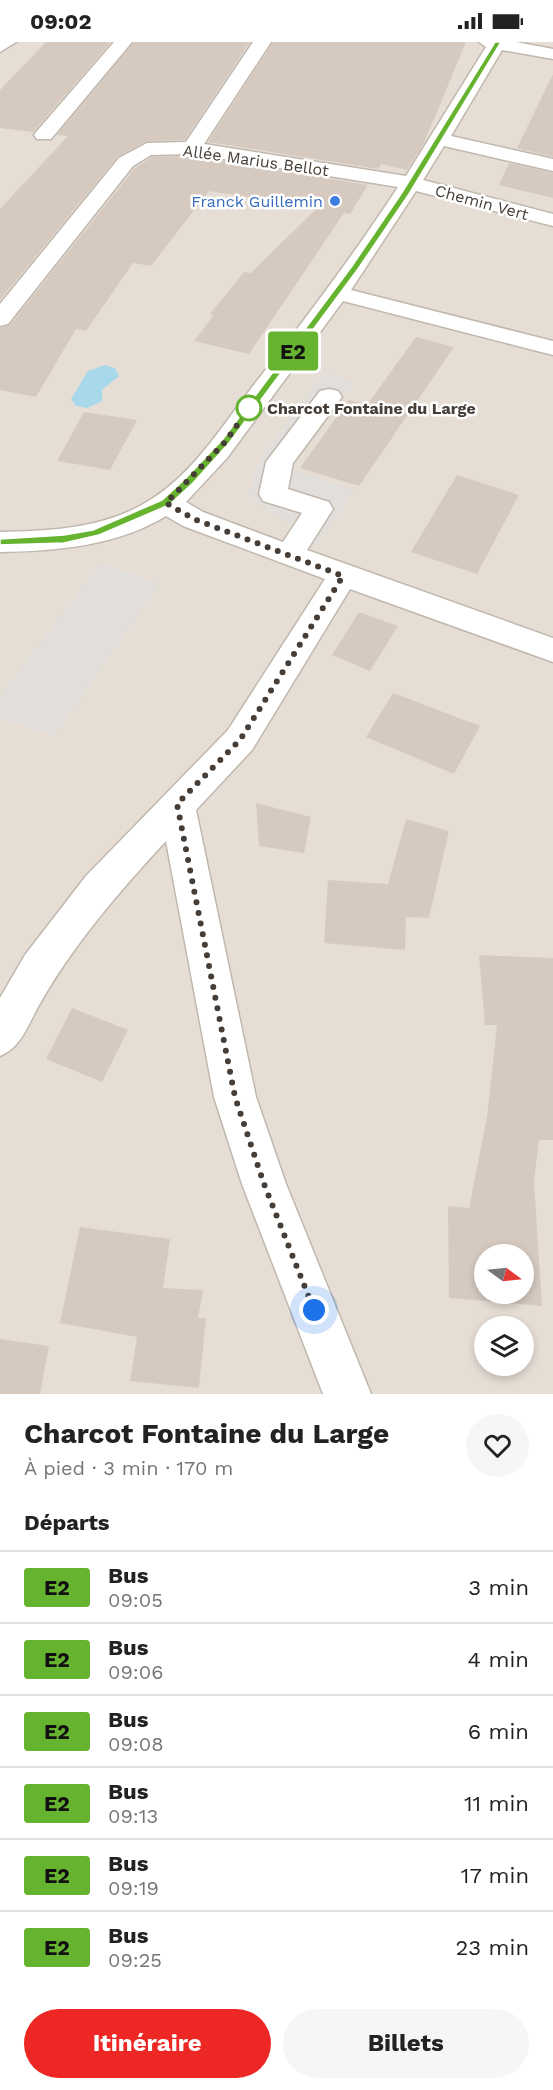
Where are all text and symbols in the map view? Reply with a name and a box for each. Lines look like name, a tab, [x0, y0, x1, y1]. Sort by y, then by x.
text: 09:02	[30, 9, 92, 34]
street label: Allée Marius Bellot	[182, 141, 330, 180]
street label: Chemin Vert	[433, 181, 531, 224]
place label: Franck Guillemin	[191, 192, 323, 211]
marker: Franck Guillemin	[328, 194, 342, 208]
line badge: E2	[266, 332, 320, 370]
text: E2	[280, 339, 306, 364]
marker: Charcot Fontaine du Large	[236, 395, 262, 421]
place label: Charcot Fontaine du Large	[267, 399, 476, 418]
north arrow	[474, 1244, 534, 1304]
map controls	[474, 1244, 534, 1376]
your location	[299, 1295, 329, 1325]
button: layers	[474, 1316, 534, 1376]
button: heart	[466, 1414, 529, 1477]
text: Charcot Fontaine du Large	[24, 1417, 389, 1450]
text: À pied · 3 min · 170 m	[24, 1456, 233, 1480]
text: Départs	[24, 1510, 110, 1535]
text: Bus	[108, 1563, 148, 1588]
text: E2	[44, 1575, 70, 1600]
text: 3 min	[468, 1575, 529, 1600]
text: 09:05	[108, 1588, 163, 1612]
text: Bus	[108, 1635, 148, 1660]
text: E2	[44, 1647, 70, 1672]
text: 4 min	[468, 1647, 529, 1672]
text: 09:06	[108, 1660, 163, 1684]
text: Bus	[108, 1707, 148, 1732]
text: E2	[44, 1719, 70, 1744]
text: 6 min	[468, 1719, 529, 1744]
text: 09:08	[108, 1732, 163, 1756]
text: Bus	[108, 1779, 148, 1804]
text: E2	[44, 1791, 70, 1816]
text: 11 min	[464, 1791, 529, 1816]
text: 09:13	[108, 1804, 158, 1828]
text: Bus	[108, 1851, 148, 1876]
text: E2	[44, 1863, 70, 1888]
text: 17 min	[461, 1863, 529, 1888]
text: 09:19	[108, 1876, 159, 1900]
text: Bus	[108, 1923, 148, 1948]
text: E2	[44, 1935, 70, 1960]
text: 23 min	[455, 1935, 529, 1960]
text: 09:25	[108, 1948, 162, 1972]
button: Itinéraire	[24, 2009, 271, 2078]
button: Billets	[283, 2009, 529, 2078]

